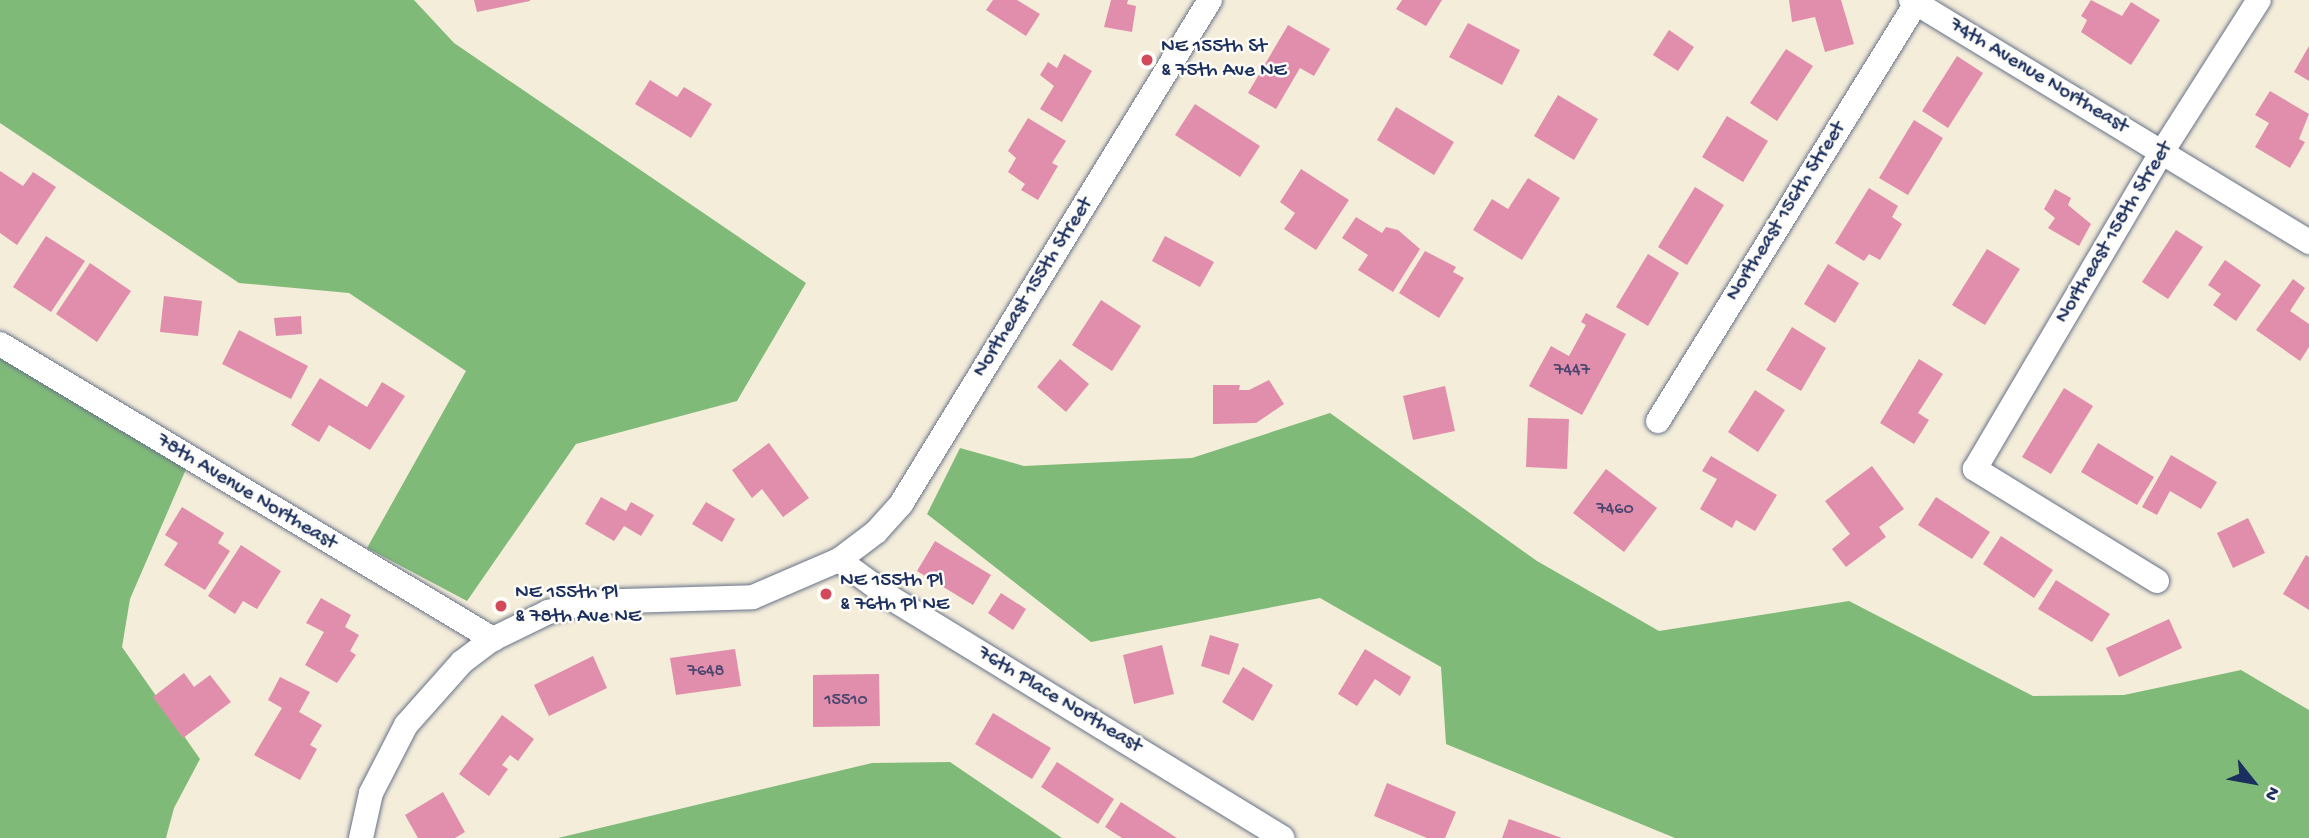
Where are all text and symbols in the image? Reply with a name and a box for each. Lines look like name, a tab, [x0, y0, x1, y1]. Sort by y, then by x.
street label: 74th Avenue Northeast	[1944, 14, 2132, 140]
place label: NE 155th St & 75th Ave NE	[1161, 35, 1287, 85]
marker: NE 155th St & 75th Ave NE	[1139, 52, 1155, 68]
street label: Northeast 156th Street	[1722, 118, 1852, 306]
street label: Northeast 158th Street	[2051, 138, 2179, 328]
street label: Northeast 155th Street	[968, 194, 1100, 382]
house number: 7447	[1554, 360, 1590, 382]
street label: 78th Avenue Northeast	[151, 429, 341, 557]
house number: 7460	[1596, 499, 1634, 521]
place label: NE 155th Pl & 76th Pl NE	[840, 569, 949, 619]
place label: NE 155th Pl & 78th Ave NE	[515, 581, 641, 631]
marker: NE 155th Pl & 76th Pl NE	[818, 586, 834, 602]
marker: NE 155th Pl & 78th Ave NE	[493, 598, 509, 614]
street label: 76th Place Northeast	[972, 642, 1146, 760]
house number: 7648	[688, 661, 724, 683]
house number: 15510	[824, 690, 868, 712]
north arrow	[2218, 747, 2288, 817]
text: N	[2258, 782, 2284, 804]

